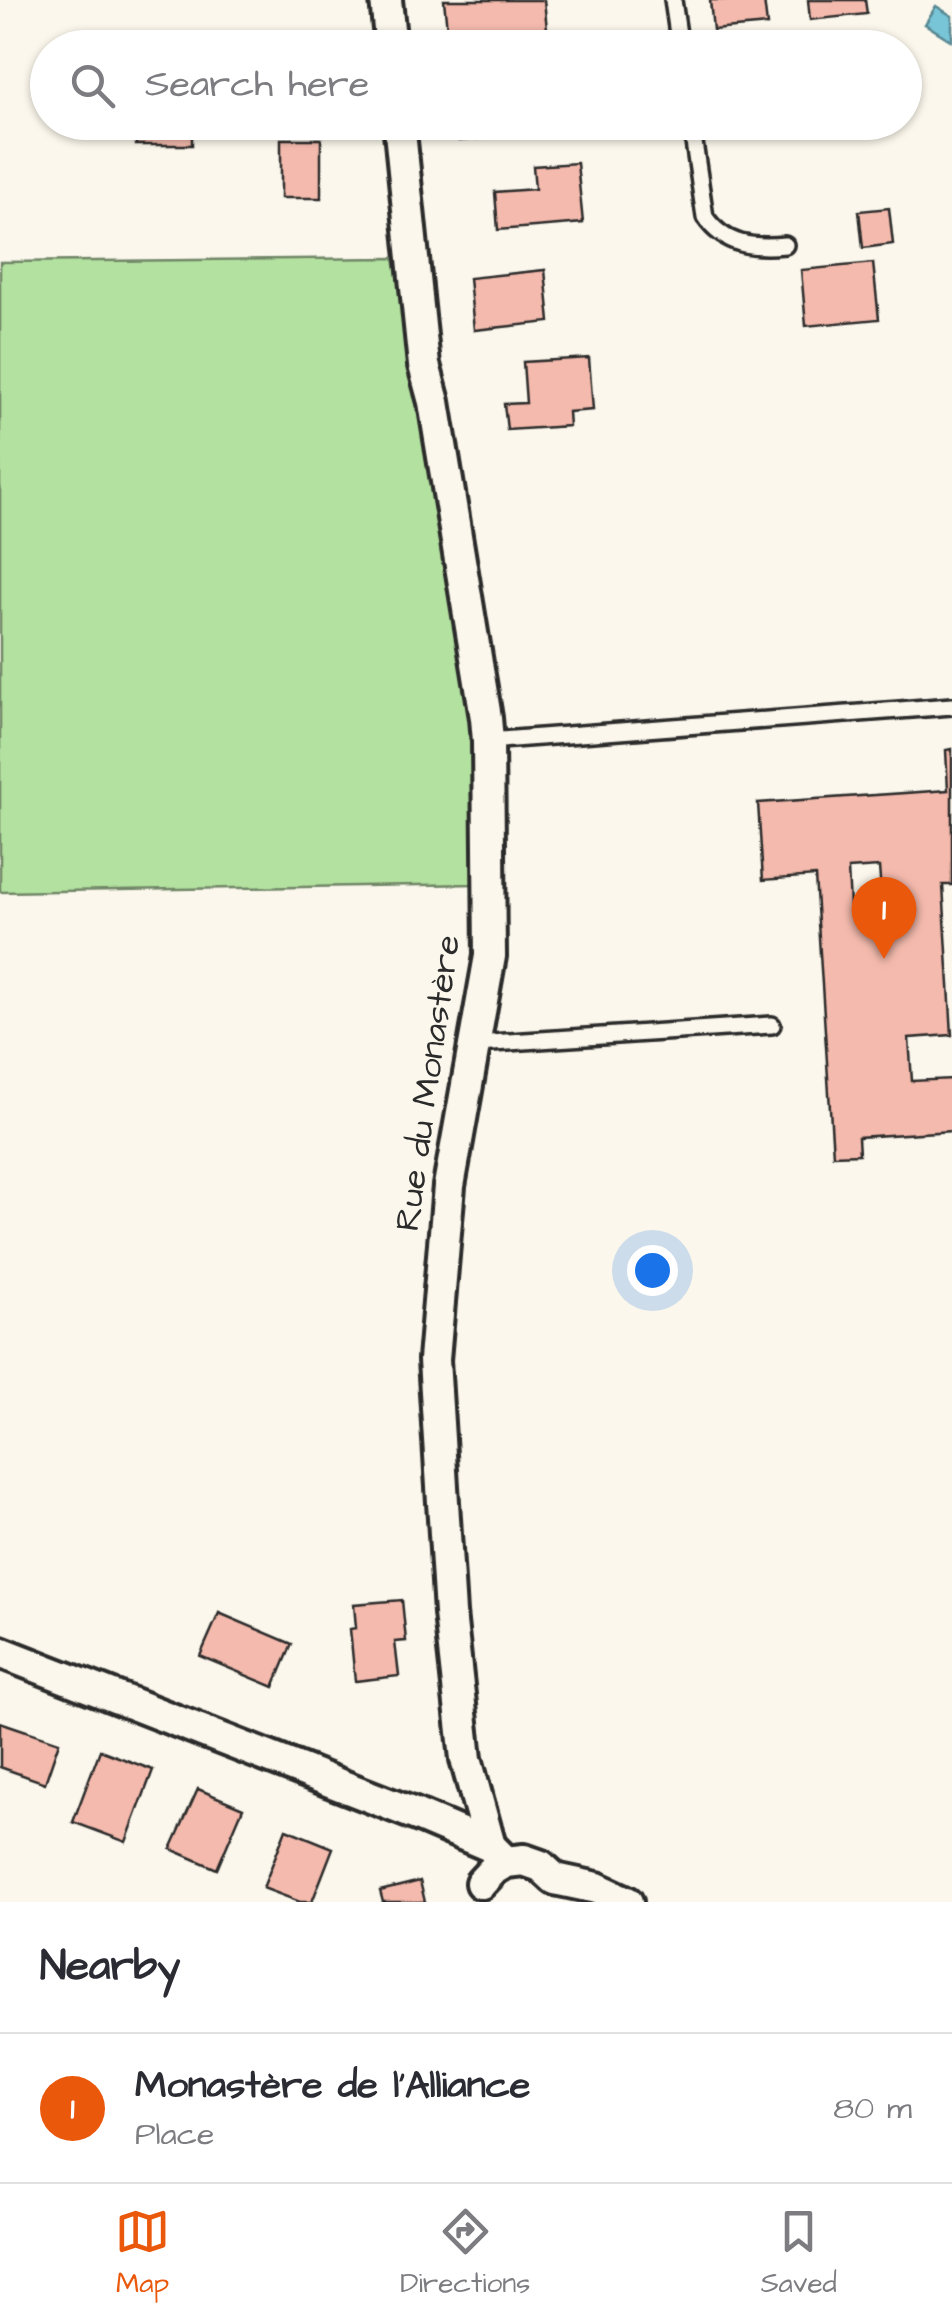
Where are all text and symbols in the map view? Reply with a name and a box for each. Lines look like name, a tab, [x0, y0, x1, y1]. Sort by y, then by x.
search box	[30, 30, 922, 140]
icon: search	[65, 58, 120, 113]
text: Search here	[145, 59, 369, 111]
pin: 1	[852, 876, 916, 959]
street label: Rue du Monastère	[383, 932, 473, 1234]
your location	[627, 1245, 678, 1296]
text: Nearby	[40, 1938, 180, 1996]
text: Monastère de l'Alliance	[135, 2060, 530, 2112]
text: 1	[70, 2086, 75, 2131]
text: 80 m	[833, 2086, 912, 2131]
text: Place	[135, 2112, 214, 2157]
tab: Map	[115, 2204, 170, 2303]
tab: Directions	[400, 2204, 530, 2303]
tab: Saved	[761, 2204, 837, 2303]

